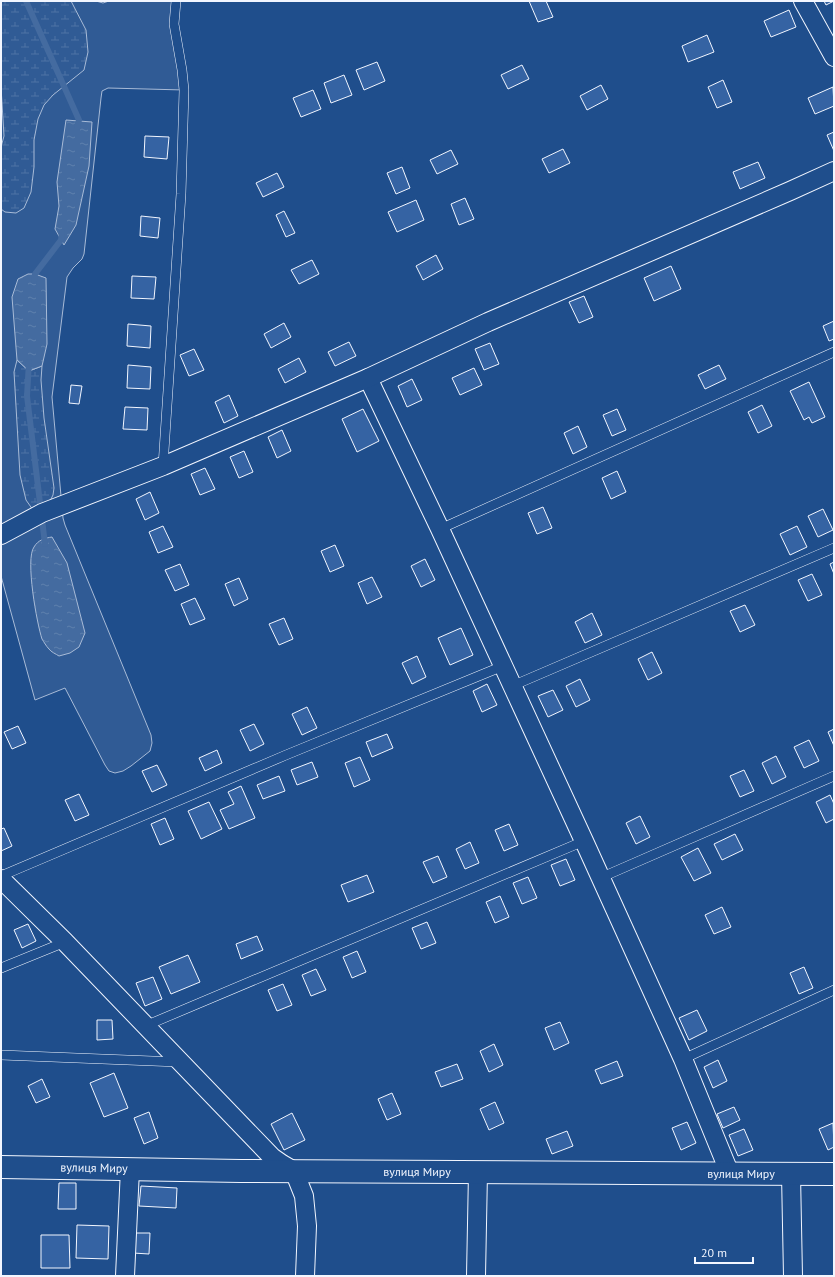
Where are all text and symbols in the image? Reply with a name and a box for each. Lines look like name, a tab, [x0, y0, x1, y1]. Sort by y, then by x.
street label: вулиця Миру	[60, 1159, 128, 1176]
street label: вулиця Миру	[383, 1164, 451, 1179]
street label: вулиця Миру	[707, 1166, 775, 1181]
scale bar	[695, 1239, 753, 1265]
text: 20 m	[701, 1245, 727, 1260]

